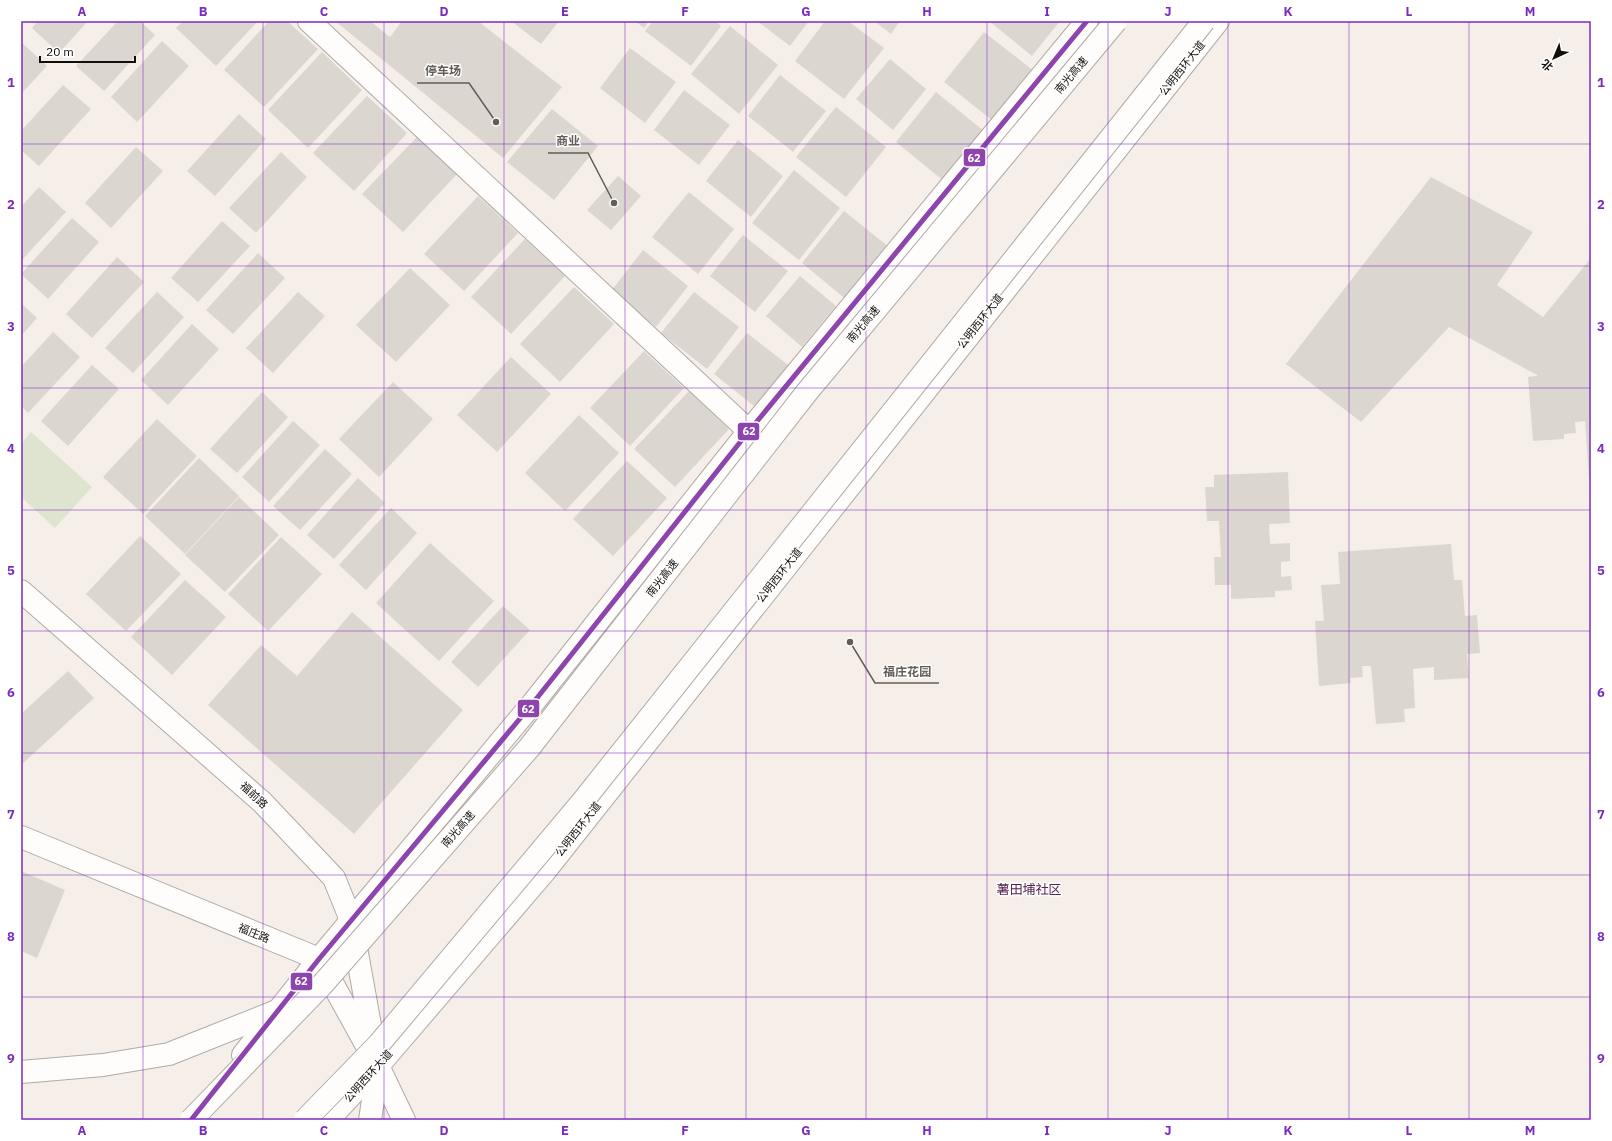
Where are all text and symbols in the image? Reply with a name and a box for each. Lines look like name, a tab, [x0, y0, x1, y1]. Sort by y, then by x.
text: A	[78, 3, 87, 20]
text: B	[199, 3, 208, 20]
text: C	[320, 3, 329, 20]
text: D	[439, 3, 449, 20]
text: E	[561, 3, 569, 20]
text: F	[681, 3, 689, 20]
text: G	[801, 3, 811, 20]
text: H	[922, 3, 932, 20]
text: I	[1044, 3, 1050, 20]
text: J	[1164, 3, 1172, 20]
text: K	[1283, 3, 1293, 20]
text: L	[1406, 3, 1413, 20]
text: M	[1525, 3, 1535, 20]
scale bar	[40, 38, 135, 64]
street label: 公明西环大道	[1156, 38, 1208, 98]
north arrow	[1534, 38, 1574, 78]
text: 20 m	[46, 44, 74, 59]
street label: 南光高速	[1051, 54, 1091, 96]
text: 北	[1538, 56, 1556, 74]
callout: 停车场	[417, 59, 469, 83]
text: 停车场	[425, 63, 461, 78]
text: 1	[7, 74, 15, 91]
text: 1	[1597, 74, 1605, 91]
callout: 商业	[548, 129, 588, 153]
text: 商业	[556, 133, 580, 148]
line badge: 62	[963, 148, 986, 167]
text: 62	[967, 151, 981, 165]
text: 2	[7, 196, 15, 213]
text: 2	[1597, 196, 1605, 213]
street label: 公明西环大道	[954, 291, 1006, 351]
street label: 南光高速	[843, 303, 883, 345]
text: 3	[7, 318, 15, 335]
text: 3	[1597, 318, 1605, 335]
line badge: 62	[737, 422, 760, 441]
text: 62	[742, 424, 756, 438]
text: 4	[7, 440, 15, 457]
text: 4	[1597, 440, 1605, 457]
street label: 公明西环大道	[753, 545, 805, 605]
street label: 南光高速	[643, 556, 681, 600]
text: 5	[7, 562, 15, 579]
text: 5	[1597, 562, 1605, 579]
callout: 福庄花园	[875, 659, 939, 683]
text: 福庄花园	[883, 664, 931, 679]
text: 6	[7, 684, 15, 701]
text: 6	[1597, 684, 1605, 701]
line badge: 62	[517, 699, 540, 718]
text: 62	[521, 702, 535, 716]
street label: 福前路	[237, 779, 271, 811]
street label: 公明西环大道	[552, 799, 604, 859]
text: 7	[7, 806, 15, 823]
text: 7	[1597, 806, 1605, 823]
street label: 南光高速	[438, 808, 478, 850]
district label: 薯田埔社区	[996, 881, 1062, 898]
street label: 福庄路	[236, 920, 272, 946]
text: 8	[7, 928, 15, 945]
text: 8	[1597, 928, 1605, 945]
line badge: 62	[290, 972, 313, 991]
text: 62	[294, 974, 308, 988]
street label: 公明西环大道	[341, 1047, 395, 1105]
text: 9	[7, 1050, 15, 1067]
text: 9	[1597, 1050, 1605, 1067]
text: A	[78, 1122, 87, 1139]
text: B	[199, 1122, 208, 1139]
text: C	[320, 1122, 329, 1139]
text: D	[439, 1122, 449, 1139]
text: E	[561, 1122, 569, 1139]
text: F	[681, 1122, 689, 1139]
text: G	[801, 1122, 811, 1139]
text: H	[922, 1122, 932, 1139]
text: I	[1044, 1122, 1050, 1139]
text: J	[1164, 1122, 1172, 1139]
text: K	[1283, 1122, 1293, 1139]
text: L	[1406, 1122, 1413, 1139]
text: M	[1525, 1122, 1535, 1139]

